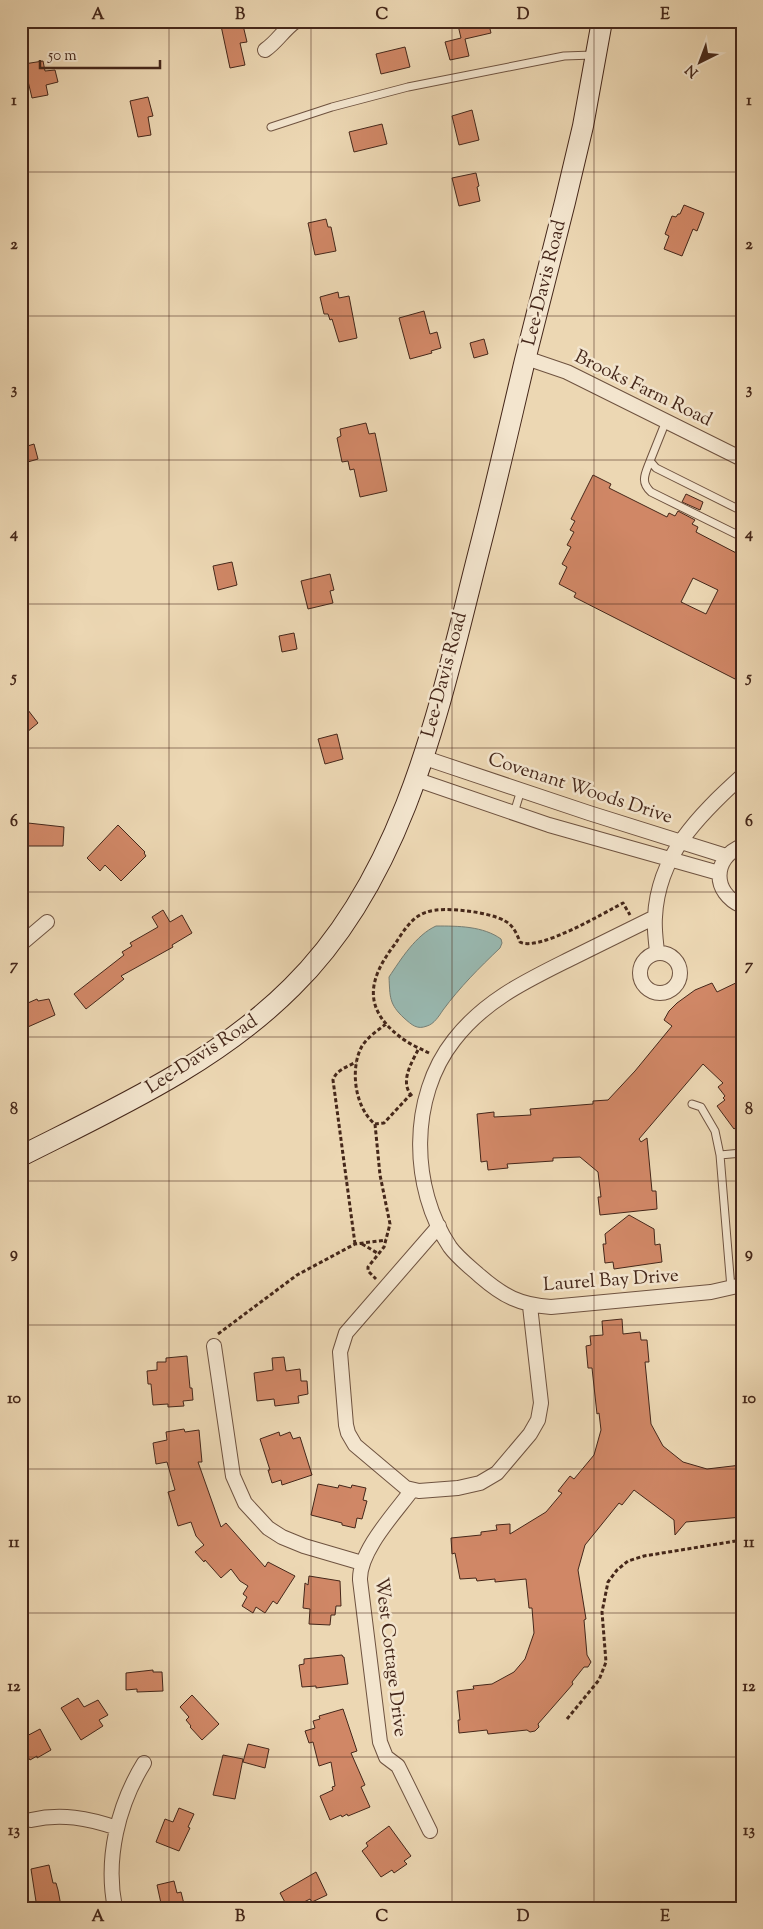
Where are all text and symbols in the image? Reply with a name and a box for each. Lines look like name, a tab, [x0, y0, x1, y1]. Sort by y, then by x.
text: A	[92, 4, 105, 27]
text: B	[235, 4, 245, 27]
text: C	[376, 4, 389, 27]
text: D	[517, 4, 530, 27]
text: E	[660, 4, 670, 27]
scale bar	[40, 38, 160, 70]
north arrow	[676, 38, 726, 88]
text: 50 m	[47, 46, 77, 67]
text: N	[682, 59, 703, 81]
text: 1	[11, 90, 17, 113]
text: 1	[746, 90, 752, 113]
street label: Lee-Davis Road	[516, 217, 574, 349]
text: 2	[10, 234, 18, 257]
text: 2	[745, 234, 753, 257]
street label: Brooks Farm Road	[570, 344, 717, 434]
text: 3	[11, 379, 18, 402]
text: 3	[746, 379, 753, 402]
text: 4	[9, 523, 18, 546]
text: 4	[744, 523, 753, 546]
street label: Lee-Davis Road	[415, 609, 475, 741]
text: 5	[9, 667, 17, 690]
text: 5	[744, 667, 752, 690]
street label: Covenant Woods Drive	[484, 746, 676, 832]
text: 6	[10, 811, 18, 834]
text: 6	[745, 811, 753, 834]
text: 7	[10, 955, 19, 978]
text: 7	[745, 955, 754, 978]
street label: Lee-Davis Road	[141, 1008, 264, 1101]
text: 8	[10, 1099, 18, 1122]
text: 8	[745, 1099, 753, 1122]
text: 9	[10, 1243, 18, 1266]
text: 9	[745, 1243, 753, 1266]
street label: Laurel Bay Drive	[542, 1263, 680, 1299]
text: 10	[7, 1388, 21, 1411]
text: 10	[742, 1388, 756, 1411]
text: 11	[9, 1532, 20, 1555]
text: 11	[744, 1532, 755, 1555]
street label: West Cottage Drive	[367, 1576, 413, 1738]
text: 12	[8, 1676, 21, 1699]
text: 12	[743, 1676, 756, 1699]
text: 13	[8, 1820, 20, 1843]
text: 13	[743, 1820, 755, 1843]
text: A	[92, 1906, 105, 1929]
text: B	[235, 1906, 245, 1929]
text: C	[376, 1906, 389, 1929]
text: D	[517, 1906, 530, 1929]
text: E	[660, 1906, 670, 1929]

